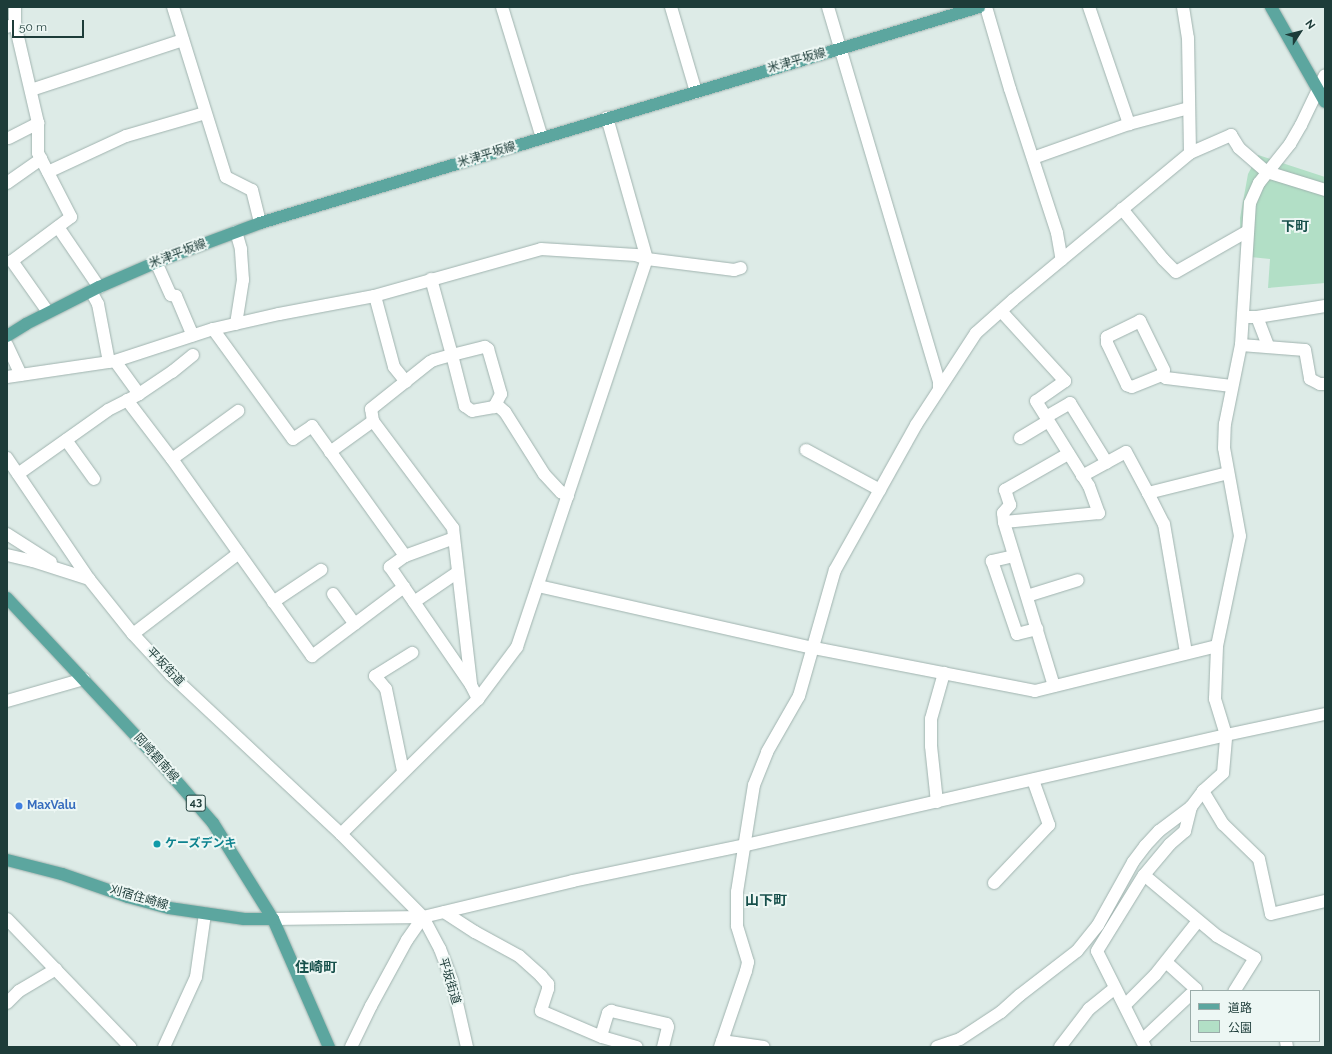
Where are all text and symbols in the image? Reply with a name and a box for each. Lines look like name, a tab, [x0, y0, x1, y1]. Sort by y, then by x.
scale bar	[14, 12, 86, 38]
north arrow	[1280, 12, 1320, 52]
text: N	[1302, 17, 1318, 32]
text: 50 m	[19, 20, 47, 34]
street label: 米津平坂線	[766, 46, 828, 76]
street label: 米津平坂線	[456, 139, 518, 171]
district label: 下町	[1281, 218, 1309, 234]
street label: 米津平坂線	[147, 237, 209, 271]
street label: 平坂街道	[143, 645, 187, 689]
street label: 岡崎碧南線	[131, 731, 181, 785]
road number: 43	[185, 794, 207, 812]
place label: MaxValu	[27, 799, 76, 813]
marker: MaxValu	[14, 801, 24, 811]
place label: ケーズデンキ	[165, 837, 237, 851]
marker: ケーズデンキ	[152, 839, 162, 849]
street label: 刈宿住崎線	[108, 883, 170, 913]
district label: 山下町	[745, 892, 787, 908]
street label: 平坂街道	[435, 956, 463, 1006]
district label: 住崎町	[295, 959, 337, 975]
legend	[1190, 990, 1320, 1042]
text: 道路	[1228, 1001, 1252, 1015]
text: 公園	[1228, 1021, 1252, 1035]

